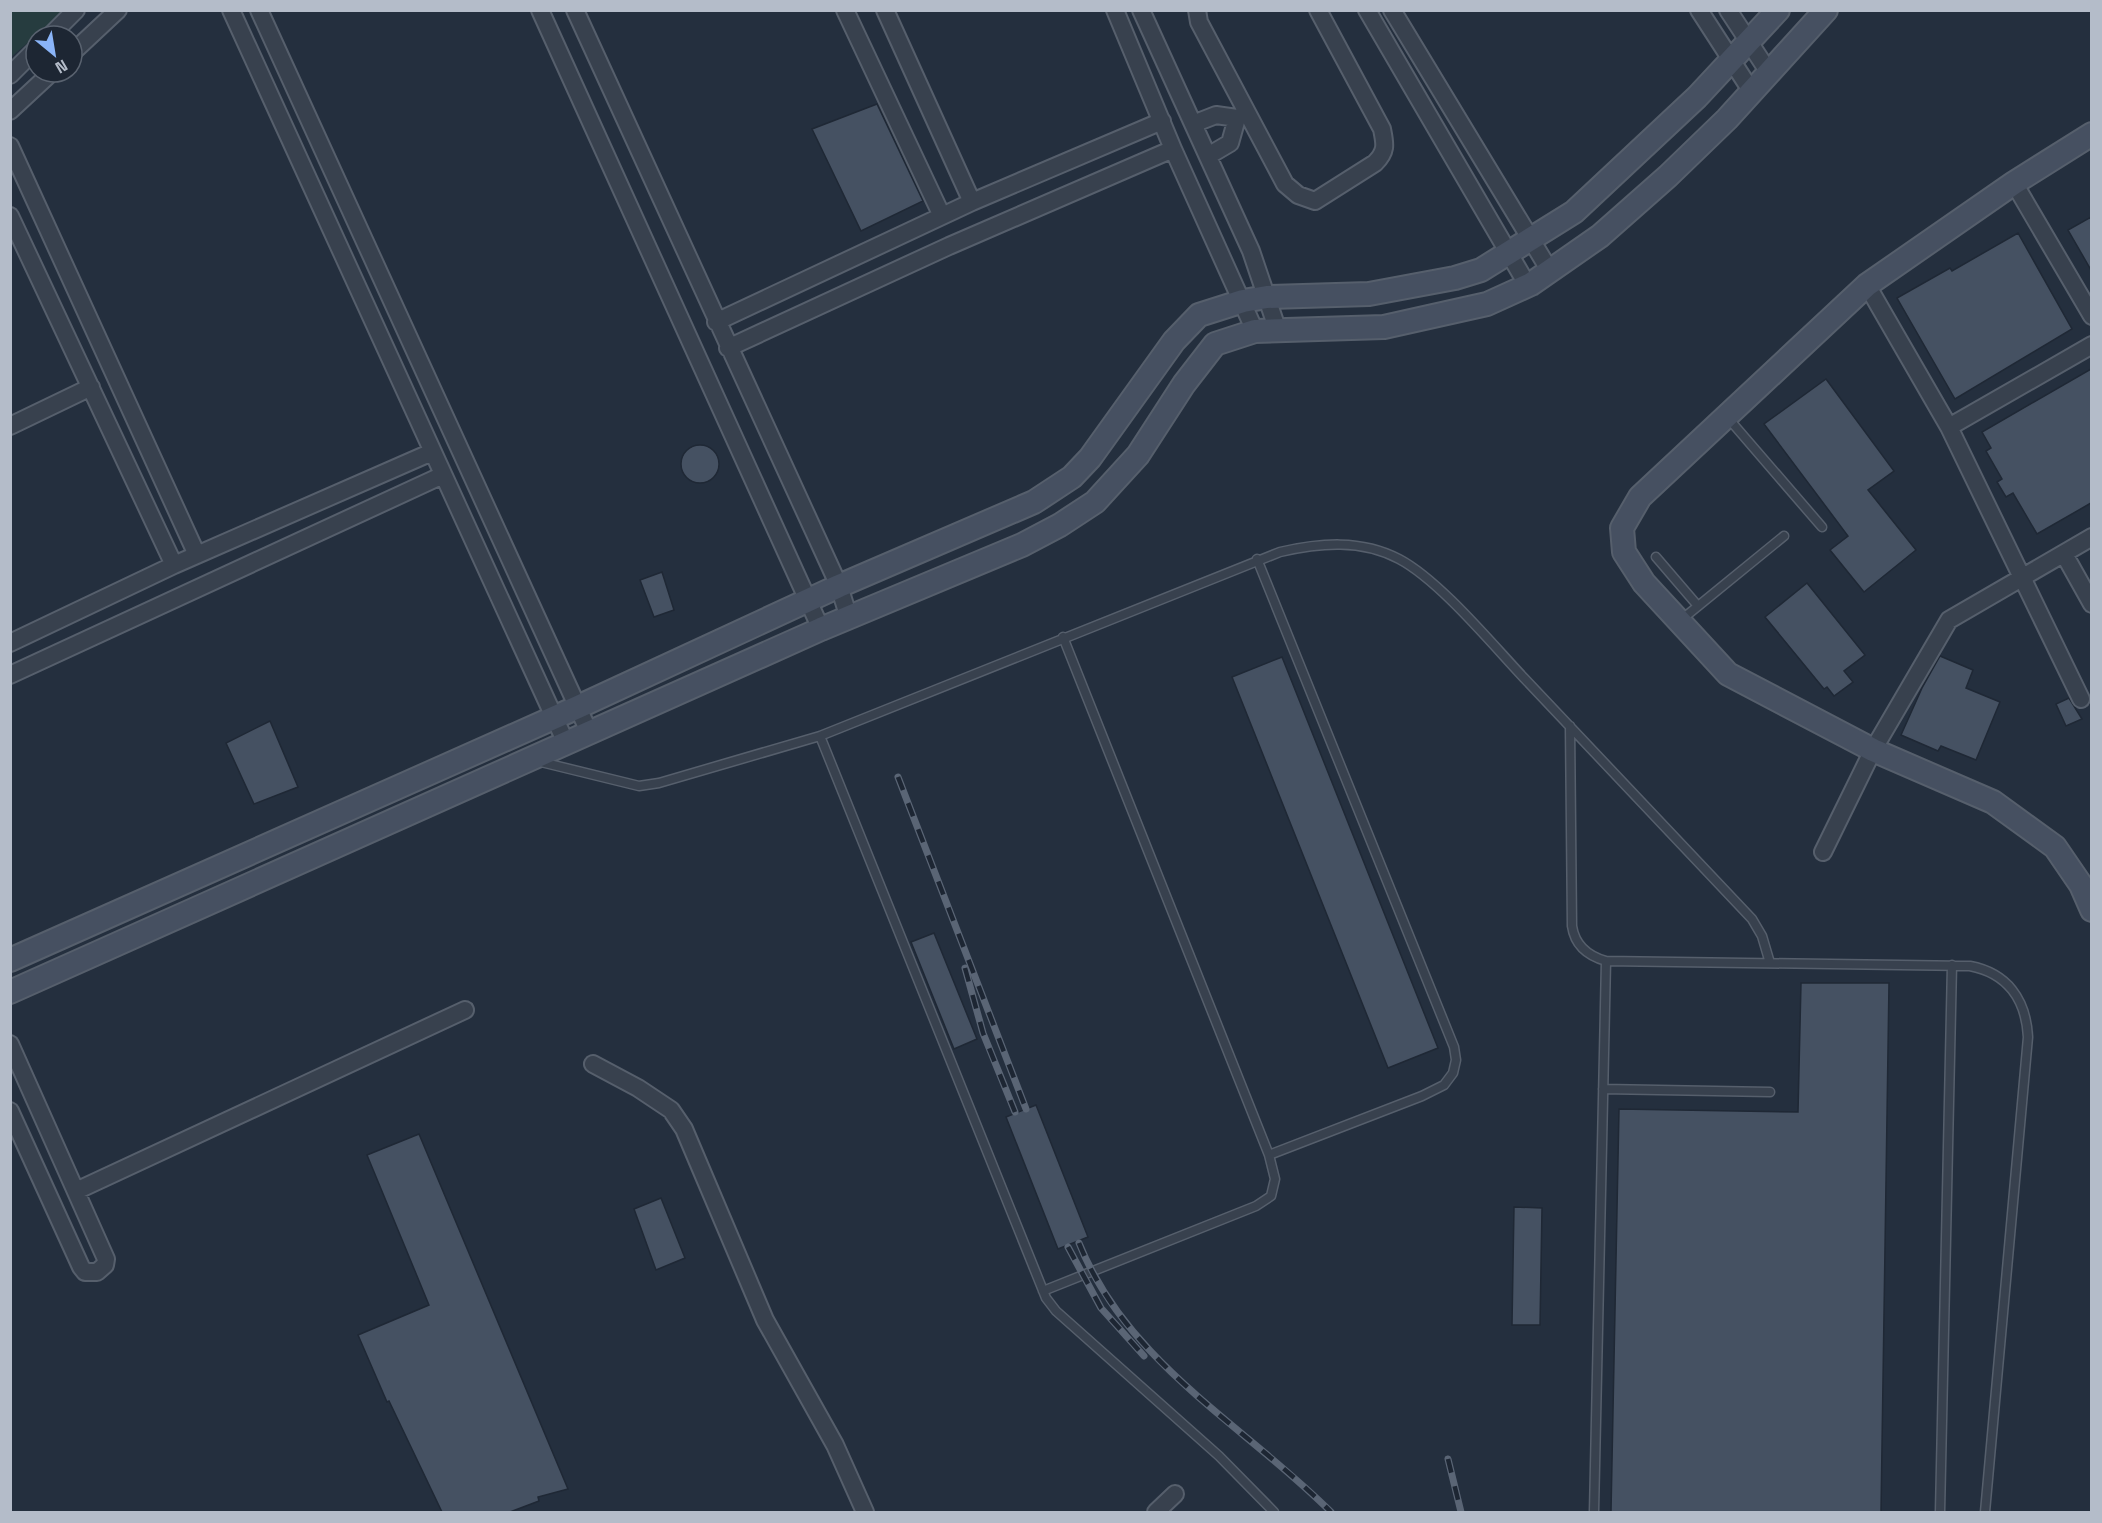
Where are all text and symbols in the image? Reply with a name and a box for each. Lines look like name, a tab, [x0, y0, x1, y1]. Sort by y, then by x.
north arrow	[24, 24, 84, 84]
text: N	[51, 55, 71, 78]

